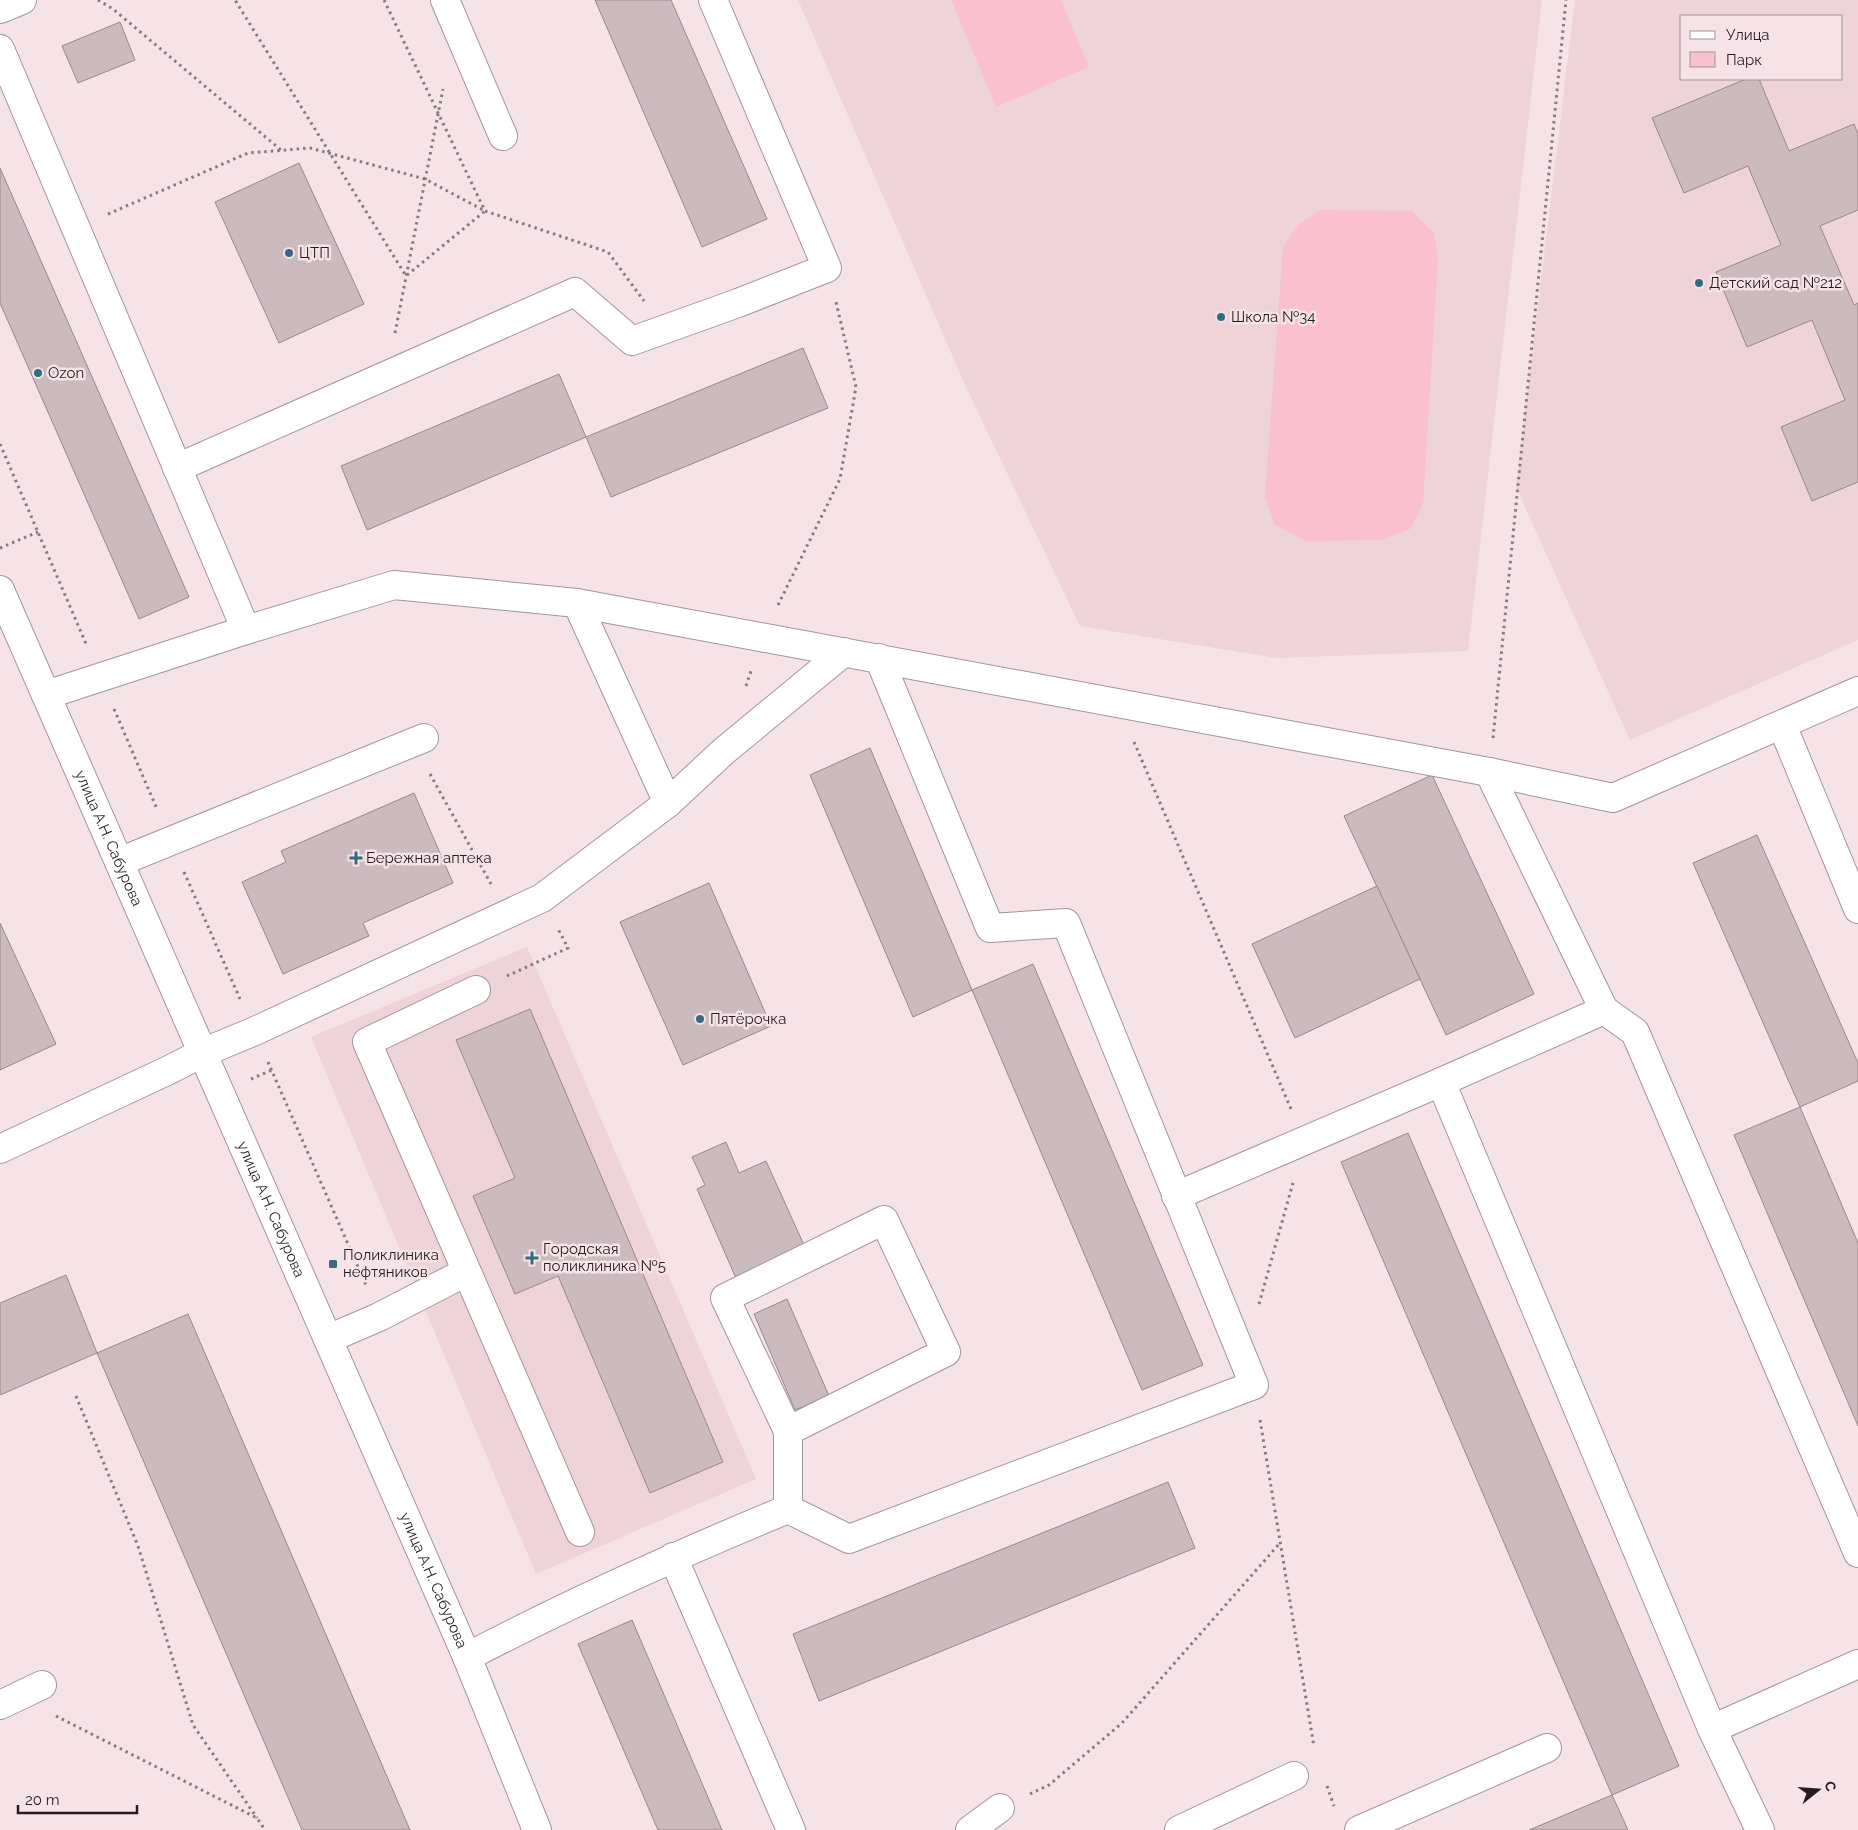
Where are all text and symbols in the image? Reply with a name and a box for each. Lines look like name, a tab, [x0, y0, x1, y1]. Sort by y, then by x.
legend	[1680, 15, 1843, 80]
text: Улица	[1726, 26, 1770, 44]
text: Парк	[1726, 51, 1762, 69]
place label: ЦТП	[299, 244, 330, 262]
marker: ЦТП	[283, 247, 295, 259]
place label: Детский сад №212	[1709, 274, 1842, 292]
marker: Детский сад №212	[1693, 277, 1705, 289]
place label: Школа №34	[1231, 308, 1315, 326]
marker: Школа №34	[1215, 311, 1227, 323]
place label: Ozon	[48, 364, 84, 382]
marker: Ozon	[32, 367, 44, 379]
street label: улица А.Н. Сабурова	[71, 768, 146, 909]
place label: Бережная аптека	[366, 849, 492, 867]
marker: Бережная аптека	[350, 852, 362, 864]
place label: Пятёрочка	[710, 1010, 786, 1028]
marker: Пятёрочка	[694, 1013, 706, 1025]
street label: улица А.Н. Сабурова	[233, 1139, 309, 1280]
place label: Городская поликлиника №5	[543, 1240, 666, 1275]
place label: Поликлиника нефтяников	[343, 1246, 439, 1281]
marker: Городская поликлиника №5	[525, 1251, 539, 1265]
marker: Поликлиника нефтяников	[327, 1258, 339, 1270]
street label: улица А.Н. Сабурова	[396, 1510, 471, 1651]
north arrow	[1793, 1765, 1843, 1815]
text: С	[1821, 1779, 1840, 1794]
scale bar	[18, 1782, 136, 1814]
text: 20 m	[25, 1791, 60, 1809]

